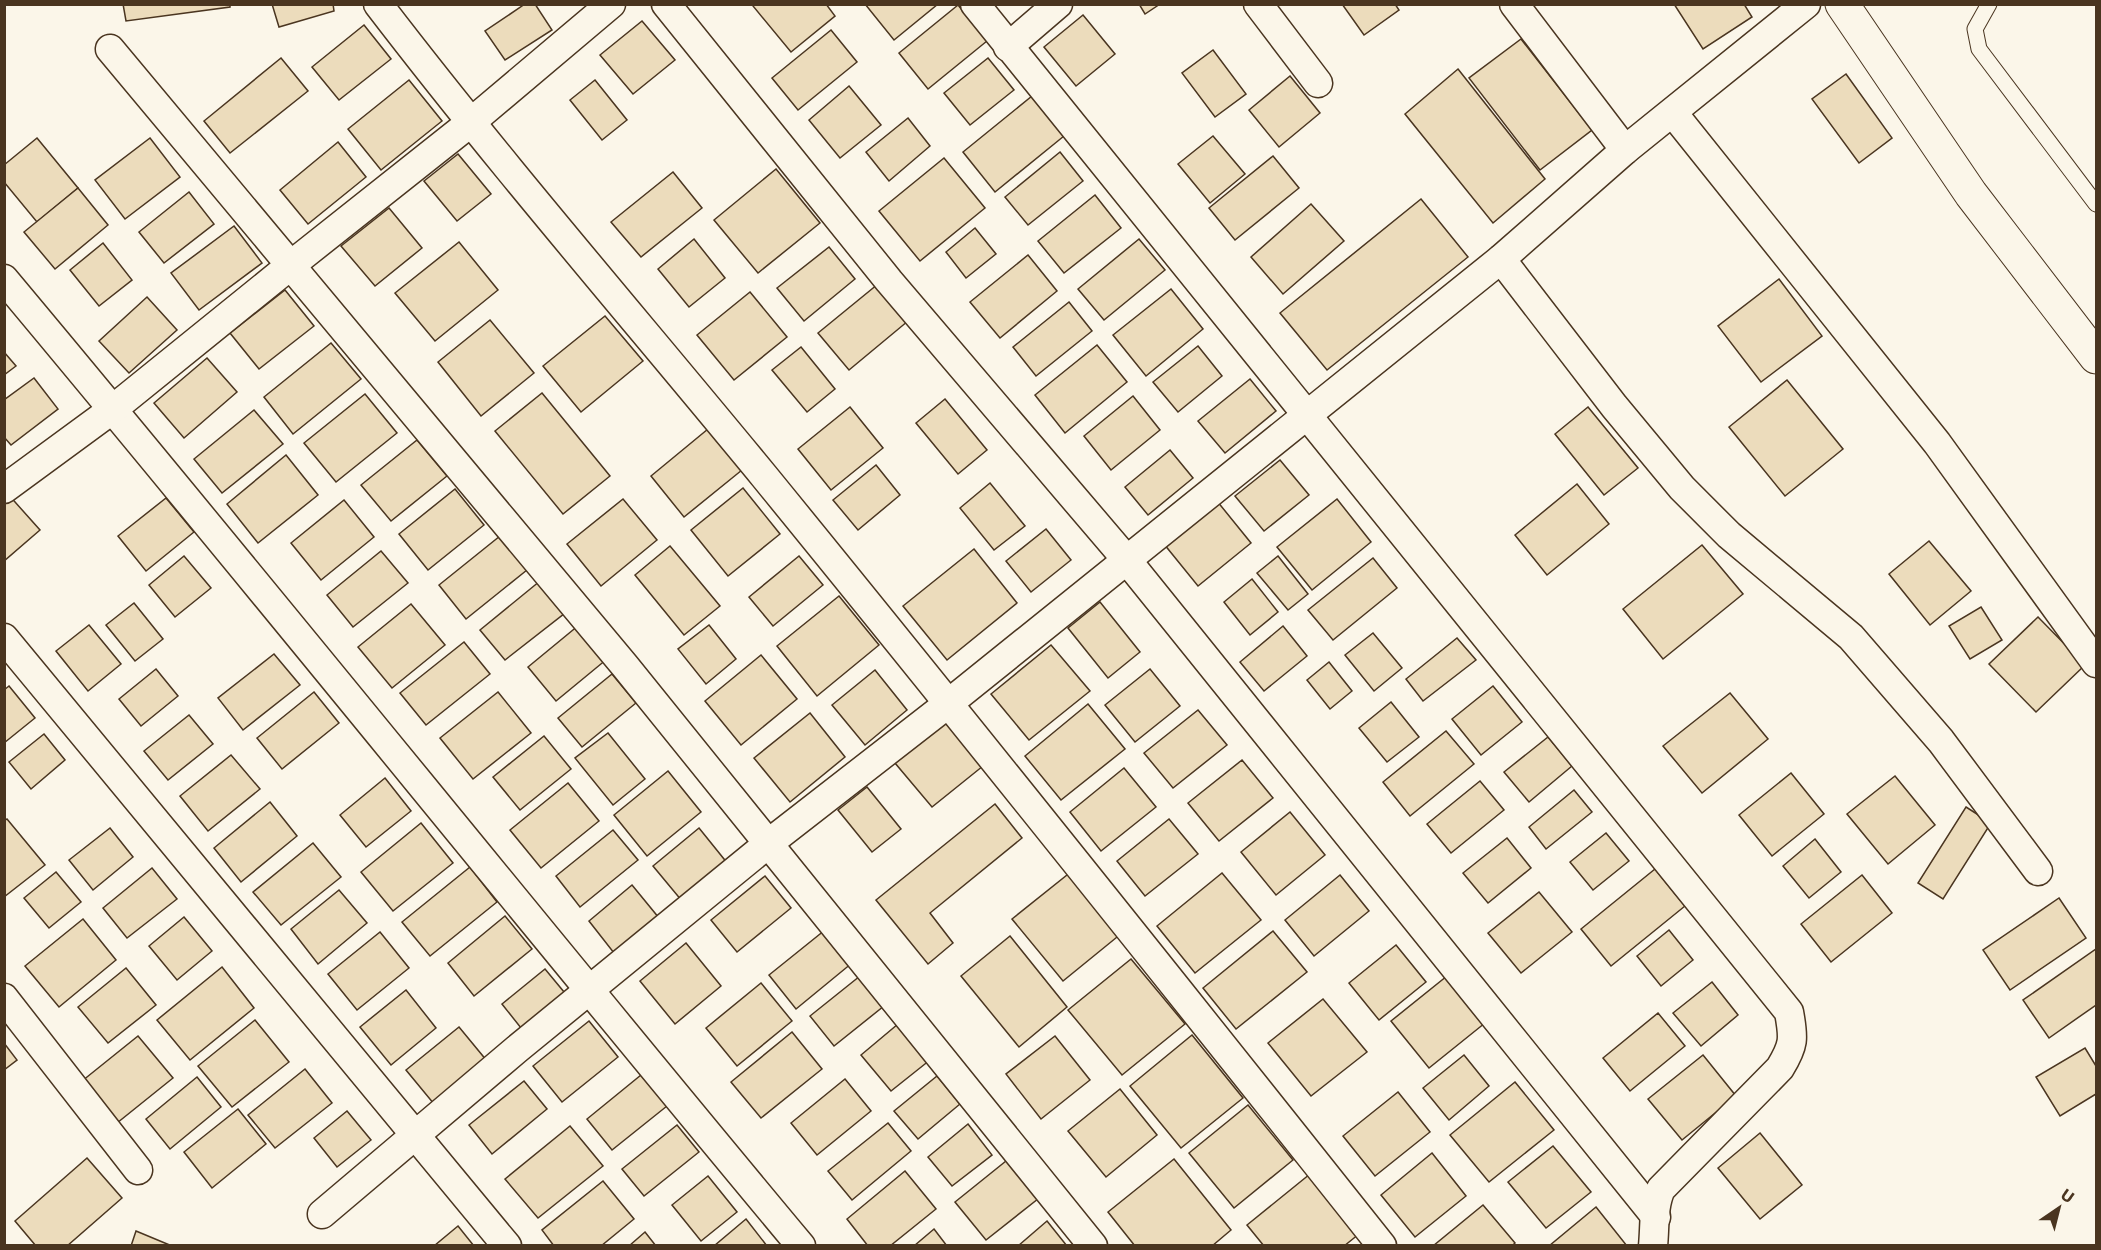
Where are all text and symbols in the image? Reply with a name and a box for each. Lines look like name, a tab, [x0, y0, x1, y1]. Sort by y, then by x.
north arrow	[2029, 1178, 2089, 1238]
text: U	[2058, 1184, 2078, 1206]

